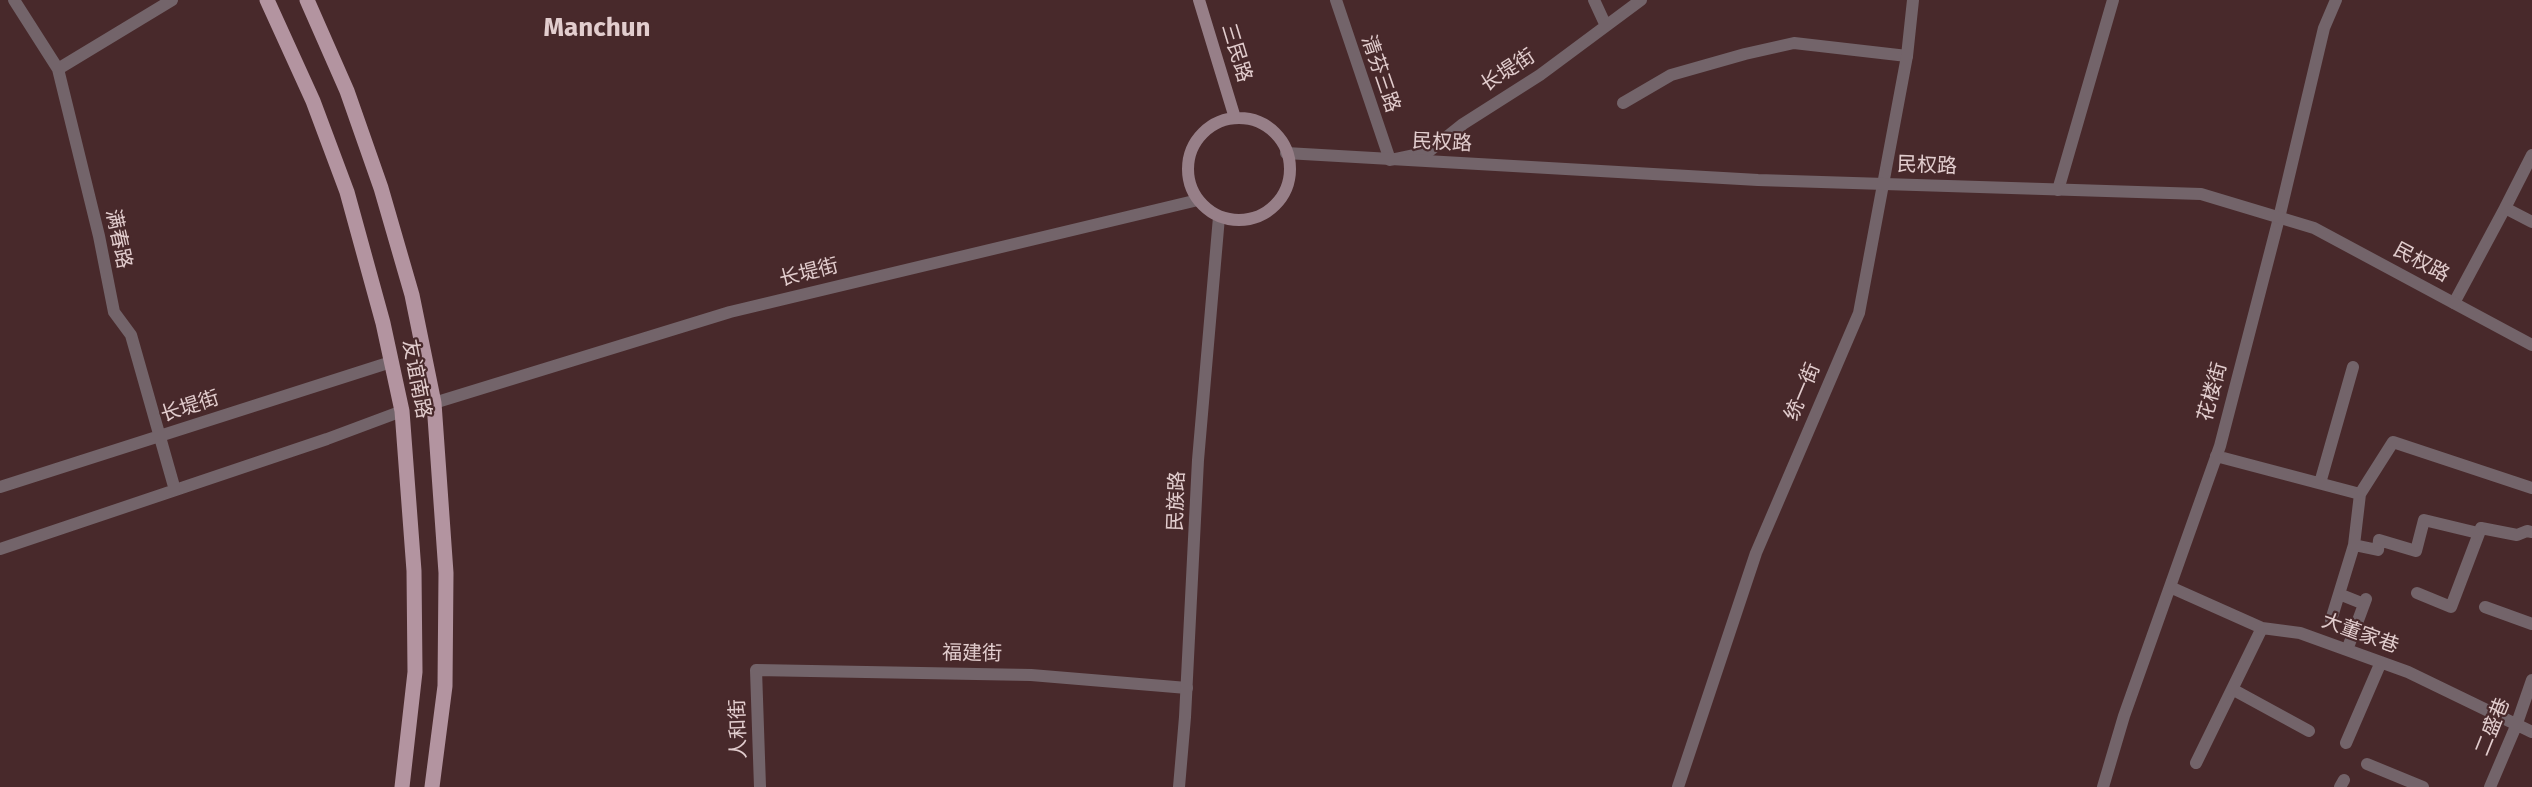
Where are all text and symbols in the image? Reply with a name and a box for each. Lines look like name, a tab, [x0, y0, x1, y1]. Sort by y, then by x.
district label: Manchun	[543, 13, 651, 45]
street label: 三民路	[1216, 21, 1256, 85]
street label: 清芬三路	[1356, 32, 1404, 116]
street label: 长堤街	[1476, 45, 1540, 97]
street label: 民权路	[1411, 129, 1473, 157]
street label: 民权路	[1897, 153, 1957, 179]
street label: 满春路	[100, 207, 136, 271]
street label: 民权路	[2389, 238, 2453, 288]
street label: 长堤街	[777, 254, 841, 292]
street label: 友谊南路	[397, 337, 435, 421]
street label: 统一街	[1780, 360, 1826, 424]
street label: 花楼街	[2194, 360, 2232, 424]
street label: 长堤街	[158, 386, 222, 428]
street label: 民族路	[1164, 471, 1190, 531]
street label: 大董家巷	[2318, 609, 2402, 659]
street label: 福建街	[942, 641, 1002, 667]
street label: 二盛巷	[2471, 695, 2515, 759]
street label: 人和街	[726, 699, 752, 759]

